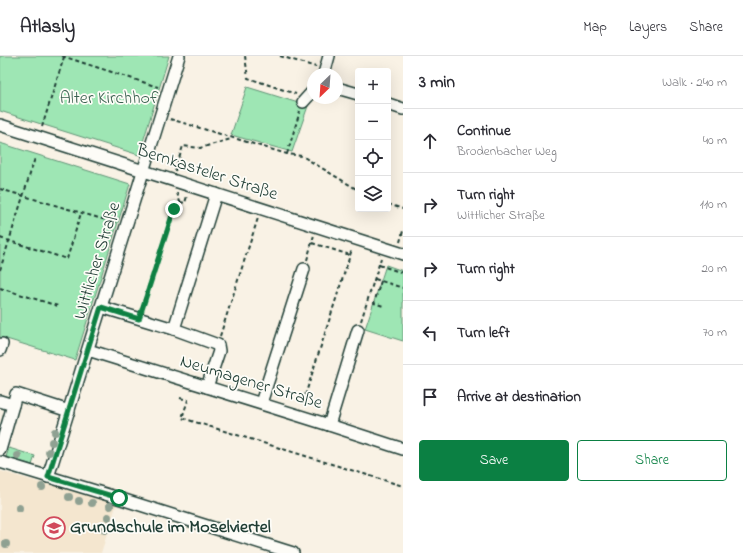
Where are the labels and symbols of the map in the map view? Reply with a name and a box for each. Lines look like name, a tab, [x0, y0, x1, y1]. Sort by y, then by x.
north arrow	[307, 68, 343, 104]
park label: Alter Kirchhof	[60, 86, 159, 112]
street label: Bernkasteler Straße	[132, 138, 282, 208]
street label: Wittlicher Straße	[68, 198, 128, 323]
route end	[165, 200, 183, 218]
street label: Neumagener Straße	[176, 349, 326, 418]
route start	[110, 489, 128, 507]
school or university icon: Grundschule im Moselviertel	[41, 515, 67, 541]
place label: Grundschule im Moselviertel	[70, 515, 271, 541]

